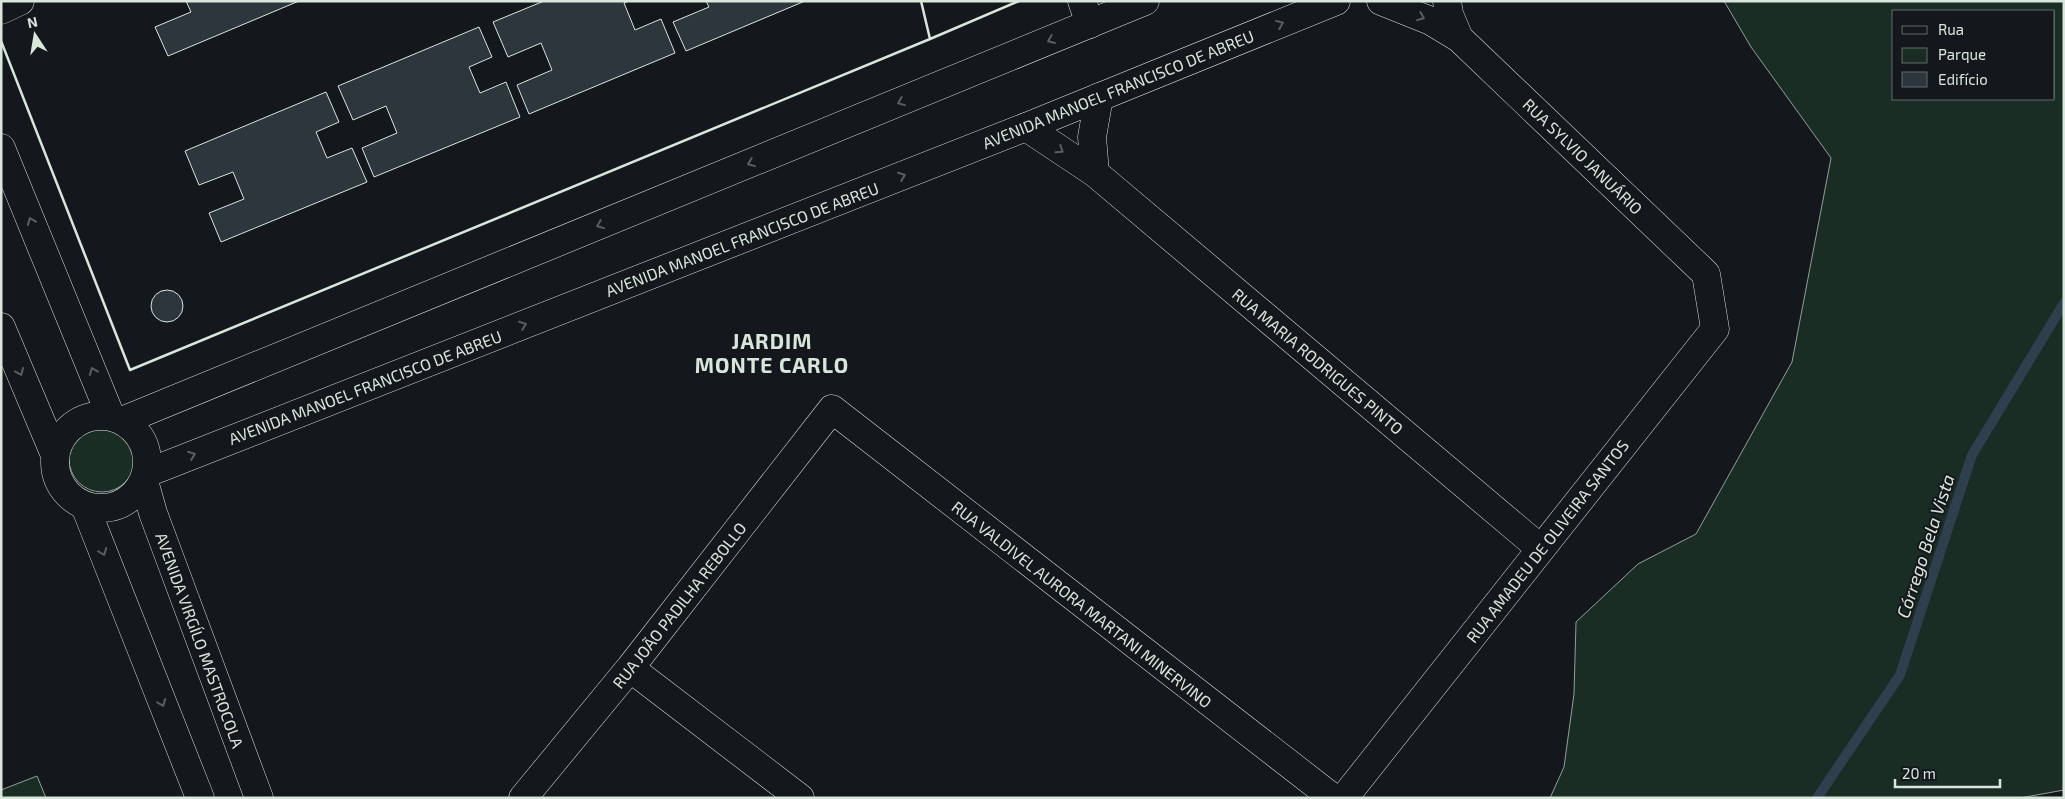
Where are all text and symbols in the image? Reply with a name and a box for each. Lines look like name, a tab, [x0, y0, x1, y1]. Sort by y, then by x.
north arrow	[10, 10, 60, 60]
legend	[1892, 10, 2055, 100]
one-way arrow	[1416, 11, 1425, 21]
text: N	[25, 12, 39, 31]
one-way arrow	[1275, 20, 1284, 30]
text: Rua	[1938, 20, 1964, 38]
street label: AVENIDA MANOEL FRANCISCO DE ABREU	[980, 26, 1256, 152]
one-way arrow	[1047, 34, 1056, 45]
text: Parque	[1938, 45, 1986, 63]
text: Edifício	[1938, 70, 1988, 88]
street label: RUA SYLVIO JANUÁRIO	[1519, 94, 1647, 218]
one-way arrow	[897, 96, 906, 106]
one-way arrow	[1055, 144, 1064, 153]
one-way arrow	[747, 157, 756, 168]
one-way arrow	[897, 172, 906, 182]
street label: AVENIDA MANOEL FRANCISCO DE ABREU	[603, 178, 881, 300]
one-way arrow	[27, 217, 37, 226]
one-way arrow	[596, 219, 605, 229]
street label: RUA MARIA RODRIGUES PINTO	[1229, 284, 1407, 438]
one-way arrow	[518, 321, 526, 331]
street label: AVENIDA MANOEL FRANCISCO DE ABREU	[226, 326, 504, 448]
district label: JARDIM MONTE CARLO	[695, 328, 849, 377]
one-way arrow	[14, 367, 25, 376]
one-way arrow	[88, 367, 99, 376]
street label: RUA AMADEU DE OLIVEIRA SANTOS	[1462, 436, 1632, 646]
one-way arrow	[187, 451, 196, 461]
water label: Córrego Bela Vista	[1891, 471, 1959, 621]
street label: RUA VALDIVEL AURORA MARTANI MINERVINO	[948, 497, 1216, 711]
street label: RUA JOÃO PADILHA REBOLLO	[608, 518, 750, 692]
street label: AVENIDA VIRGÍLO MASTROCOLA	[152, 530, 248, 750]
one-way arrow	[97, 547, 107, 555]
one-way arrow	[156, 698, 167, 707]
scale bar	[1895, 756, 2000, 788]
text: 20 m	[1902, 764, 1936, 782]

